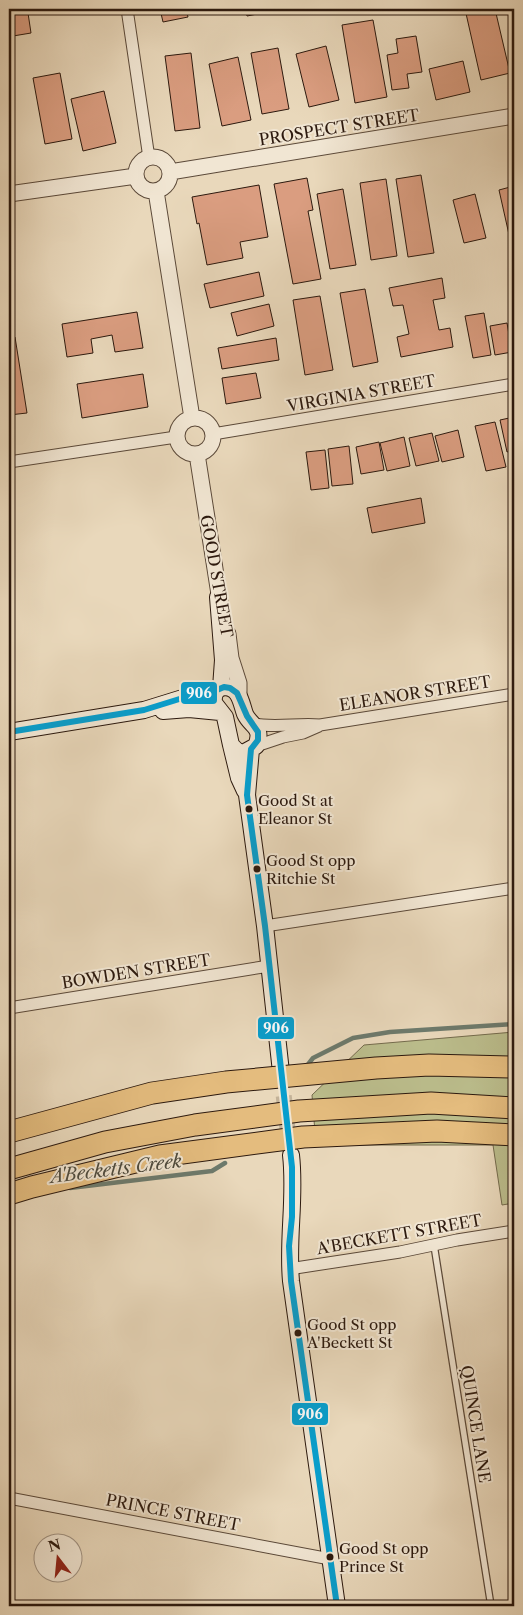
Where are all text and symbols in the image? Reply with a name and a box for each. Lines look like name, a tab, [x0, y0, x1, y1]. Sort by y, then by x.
street label: PROSPECT STREET	[258, 104, 421, 150]
street label: VIRGINIA STREET	[284, 370, 437, 416]
street label: GOOD STREET	[196, 513, 238, 639]
street label: ELEANOR STREET	[338, 671, 492, 715]
line badge: 906	[180, 681, 218, 705]
text: 906	[186, 684, 212, 702]
place label: Good St at Eleanor St	[258, 791, 334, 828]
marker: Good St at Eleanor St	[244, 804, 254, 814]
place label: Good St opp Ritchie St	[266, 851, 356, 888]
marker: Good St opp Ritchie St	[252, 864, 262, 874]
street label: BOWDEN STREET	[60, 949, 212, 993]
line badge: 906	[257, 1016, 295, 1040]
text: 906	[263, 1019, 289, 1037]
water label: A'Becketts Creek	[46, 1150, 184, 1188]
street label: A'BECKETT STREET	[314, 1210, 483, 1259]
place label: Good St opp A'Beckett St	[306, 1315, 397, 1352]
marker: Good St opp A'Beckett St	[293, 1328, 303, 1338]
street label: QUINCE LANE	[457, 1364, 495, 1484]
line badge: 906	[291, 1402, 329, 1426]
text: 906	[297, 1405, 323, 1423]
street label: PRINCE STREET	[104, 1489, 242, 1535]
north arrow	[32, 1532, 82, 1582]
text: N	[46, 1535, 63, 1556]
place label: Good St opp Prince St	[339, 1539, 429, 1576]
marker: Good St opp Prince St	[325, 1552, 335, 1562]

